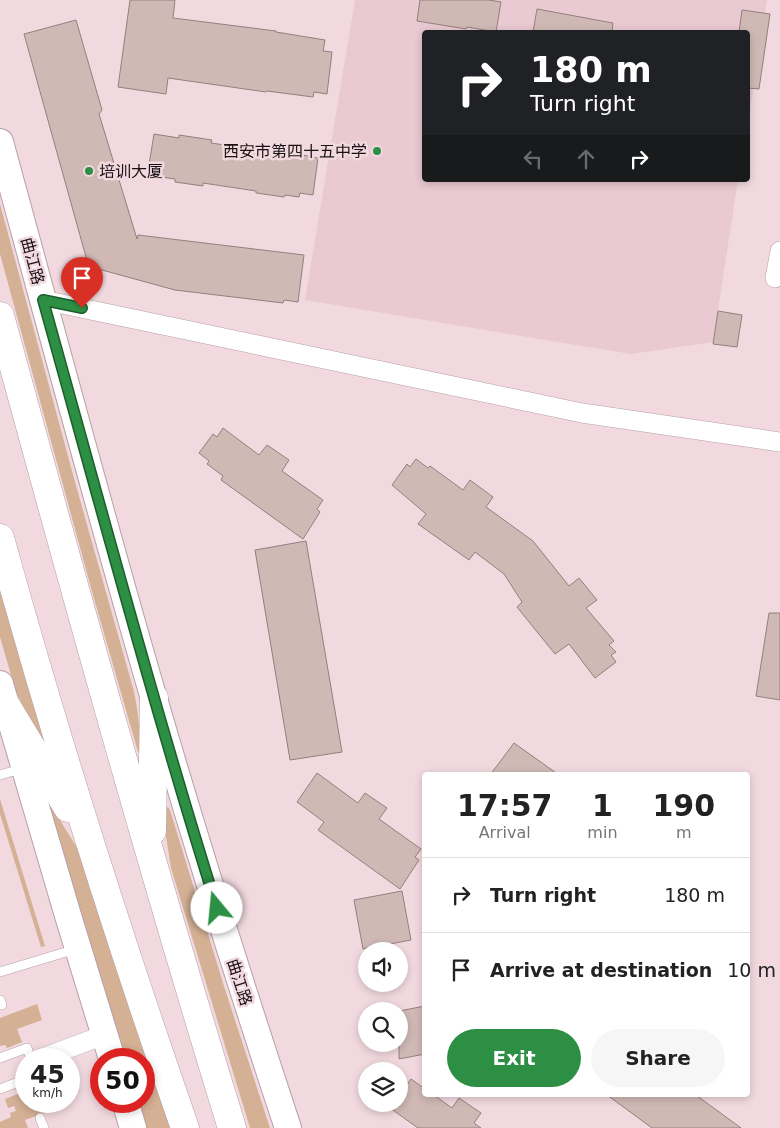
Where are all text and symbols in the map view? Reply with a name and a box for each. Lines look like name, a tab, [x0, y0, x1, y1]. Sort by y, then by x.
icon: right	[447, 50, 512, 115]
text: 180 m	[530, 50, 652, 90]
text: Turn right	[530, 91, 635, 116]
place label: 西安市第四十五中学	[223, 142, 367, 161]
marker: 西安市第四十五中学	[371, 145, 383, 157]
icon: left	[519, 145, 547, 173]
icon: ahead	[572, 145, 600, 173]
icon: right	[625, 145, 653, 173]
place label: 培训大厦	[99, 162, 163, 181]
marker: 培训大厦	[83, 165, 95, 177]
street label: 曲江路	[17, 235, 48, 287]
pin	[61, 257, 103, 308]
icon: arrive	[68, 264, 96, 292]
text: 17:57	[457, 788, 552, 823]
text: 1	[592, 788, 613, 823]
text: 190	[652, 788, 715, 823]
text: Arrival	[479, 823, 531, 842]
text: min	[587, 823, 618, 842]
text: m	[676, 823, 692, 842]
position arrow	[190, 881, 242, 933]
icon: right	[447, 881, 475, 909]
text: Turn right	[490, 884, 596, 906]
text: 180 m	[664, 884, 725, 906]
map controls	[358, 942, 408, 1112]
button: sound	[358, 942, 408, 992]
street label: 曲江路	[223, 956, 256, 1008]
icon: arrive	[447, 956, 475, 984]
text: Arrive at destination	[490, 959, 712, 981]
text: 10 m	[727, 959, 776, 981]
button: search	[358, 1002, 408, 1052]
button: Exit	[447, 1029, 581, 1087]
button: Share	[591, 1029, 725, 1087]
speed limit sign: 50	[90, 1048, 155, 1113]
text: 45	[30, 1060, 65, 1089]
button: layers	[358, 1062, 408, 1112]
text: km/h	[32, 1086, 63, 1100]

